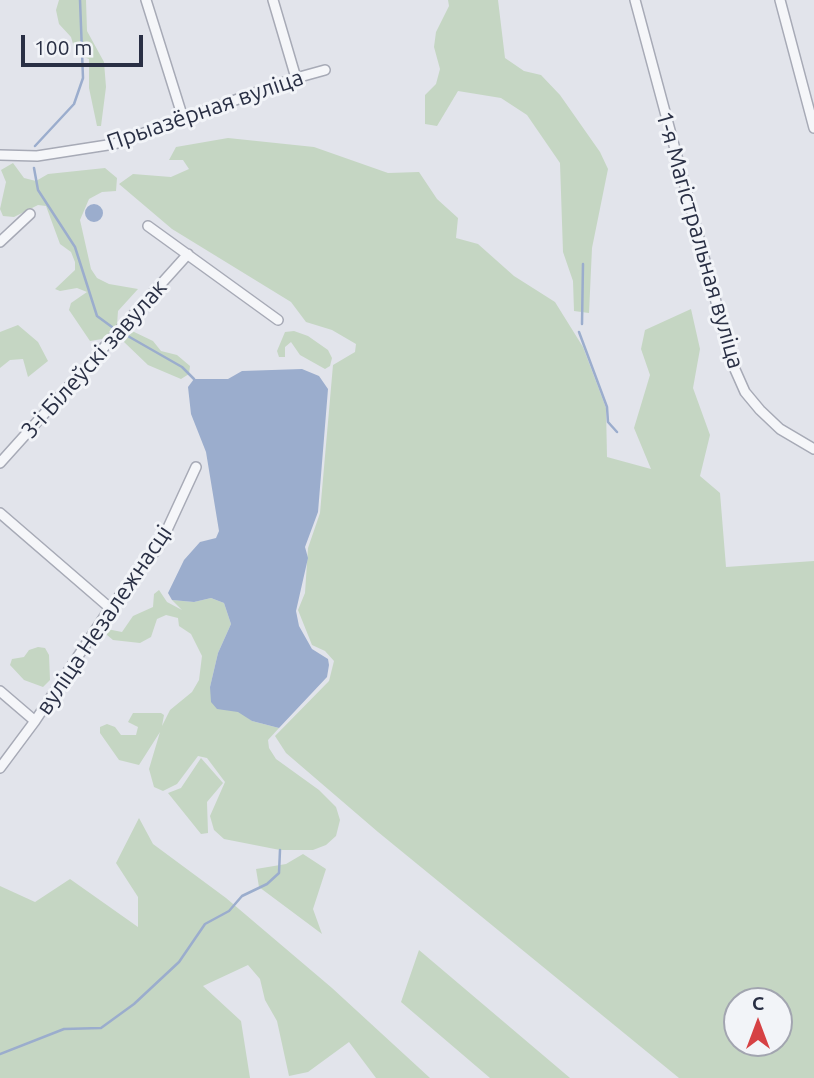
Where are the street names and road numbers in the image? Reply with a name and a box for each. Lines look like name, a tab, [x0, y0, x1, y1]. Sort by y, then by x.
street label: Прыазёрная вуліца	[103, 63, 307, 157]
street label: 1-я Магістральная вуліца	[650, 108, 750, 372]
street label: 3-і Білеўскі завулак	[15, 274, 173, 444]
street label: вуліца Незалежнасці	[30, 520, 178, 720]

